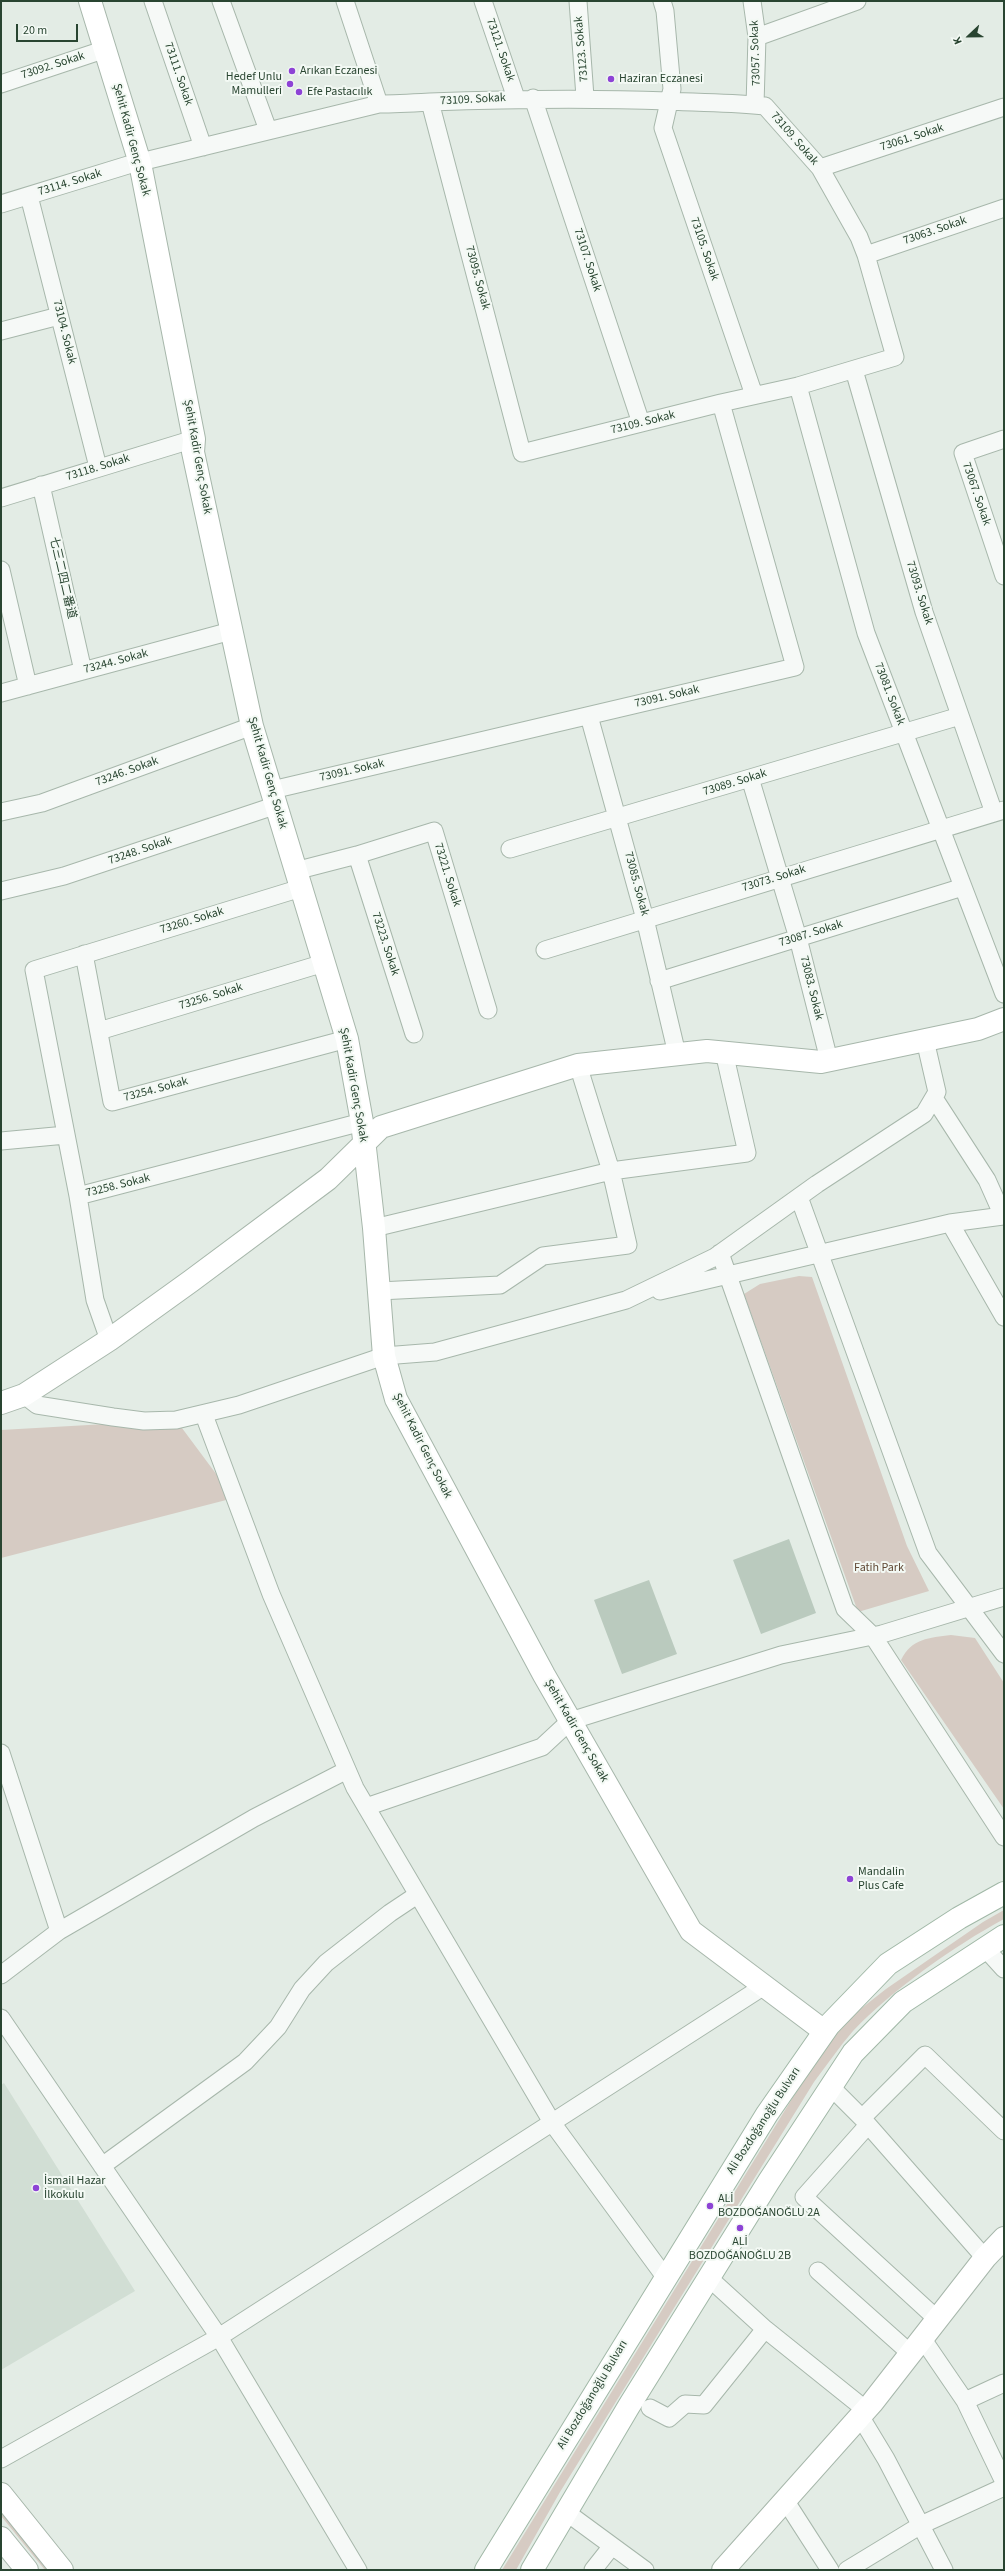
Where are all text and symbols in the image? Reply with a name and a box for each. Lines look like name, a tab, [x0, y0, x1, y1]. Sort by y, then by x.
scale bar	[18, 16, 80, 42]
street label: 73121. Sokak	[482, 16, 518, 84]
street label: 73123. Sokak	[572, 16, 592, 82]
north arrow	[949, 16, 989, 56]
street label: 73057. Sokak	[748, 20, 764, 86]
text: 20 m	[23, 22, 47, 39]
text: K	[949, 35, 966, 47]
street label: 73111. Sokak	[160, 40, 196, 108]
street label: 73092. Sokak	[19, 49, 87, 83]
place label: Arıkan Eczanesi	[300, 64, 378, 78]
marker: Arıkan Eczanesi	[287, 66, 297, 76]
place label: Hedef Unlu Mamulleri	[226, 70, 282, 98]
place label: Haziran Eczanesi	[619, 72, 703, 86]
marker: Haziran Eczanesi	[606, 74, 616, 84]
marker: Hedef Unlu Mamulleri	[285, 79, 295, 89]
street label: Şehit Kadir Genç Sokak	[109, 82, 153, 198]
place label: Efe Pastacılık	[307, 85, 372, 99]
marker: Efe Pastacılık	[294, 87, 304, 97]
street label: 73109. Sokak	[440, 91, 506, 109]
street label: 73109. Sokak	[767, 109, 821, 169]
street label: 73061. Sokak	[878, 121, 946, 155]
street label: 73114. Sokak	[36, 166, 104, 200]
street label: 73063. Sokak	[901, 213, 969, 249]
street label: 73105. Sokak	[686, 215, 722, 283]
street label: 73107. Sokak	[570, 226, 604, 294]
street label: 73095. Sokak	[462, 244, 492, 312]
street label: 73104. Sokak	[49, 298, 79, 366]
street label: Şehit Kadir Genç Sokak	[180, 399, 214, 515]
street label: 73109. Sokak	[609, 408, 677, 438]
street label: 73118. Sokak	[64, 451, 132, 485]
street label: 73067. Sokak	[958, 460, 994, 528]
street label: 七三二四二番道	[46, 535, 78, 621]
street label: 73093. Sokak	[902, 559, 936, 627]
street label: 73244. Sokak	[82, 647, 150, 677]
street label: 73081. Sokak	[870, 661, 908, 727]
street label: 73091. Sokak	[633, 683, 701, 711]
street label: Şehit Kadir Genç Sokak	[244, 715, 290, 831]
street label: 73246. Sokak	[94, 754, 160, 790]
street label: 73091. Sokak	[318, 757, 386, 785]
street label: 73089. Sokak	[701, 766, 769, 800]
street label: 73248. Sokak	[106, 833, 174, 869]
street label: 73221. Sokak	[430, 841, 464, 909]
street label: 73085. Sokak	[621, 850, 651, 918]
street label: 73073. Sokak	[740, 862, 808, 896]
street label: 73260. Sokak	[158, 904, 226, 938]
street label: 73223. Sokak	[368, 910, 402, 978]
street label: 73087. Sokak	[777, 917, 845, 951]
street label: 73083. Sokak	[796, 954, 826, 1022]
street label: 73256. Sokak	[177, 980, 245, 1014]
street label: Şehit Kadir Genç Sokak	[336, 1027, 370, 1143]
street label: 73254. Sokak	[122, 1075, 190, 1105]
street label: 73258. Sokak	[84, 1171, 152, 1201]
street label: Şehit Kadir Genç Sokak	[389, 1391, 455, 1501]
park label: Fatih Park	[854, 1561, 904, 1575]
street label: Şehit Kadir Genç Sokak	[541, 1677, 611, 1785]
place label: Mandalin Plus Cafe	[858, 1865, 905, 1893]
marker: Mandalin Plus Cafe	[845, 1874, 855, 1884]
street label: Ali Bozdoğanoğlu Bulvarı	[724, 2065, 804, 2177]
place label: İsmail Hazar İlkokulu	[44, 2174, 106, 2202]
marker: İsmail Hazar İlkokulu	[31, 2183, 41, 2193]
place label: ALİ BOZDOĞANOĞLU 2A	[718, 2192, 820, 2220]
marker: ALİ BOZDOĞANOĞLU 2A	[705, 2201, 715, 2211]
marker: ALİ BOZDOĞANOĞLU 2B	[735, 2223, 745, 2233]
place label: ALİ BOZDOĞANOĞLU 2B	[689, 2235, 791, 2263]
street label: Ali Bozdoğanoğlu Bulvarı	[555, 2338, 631, 2452]

